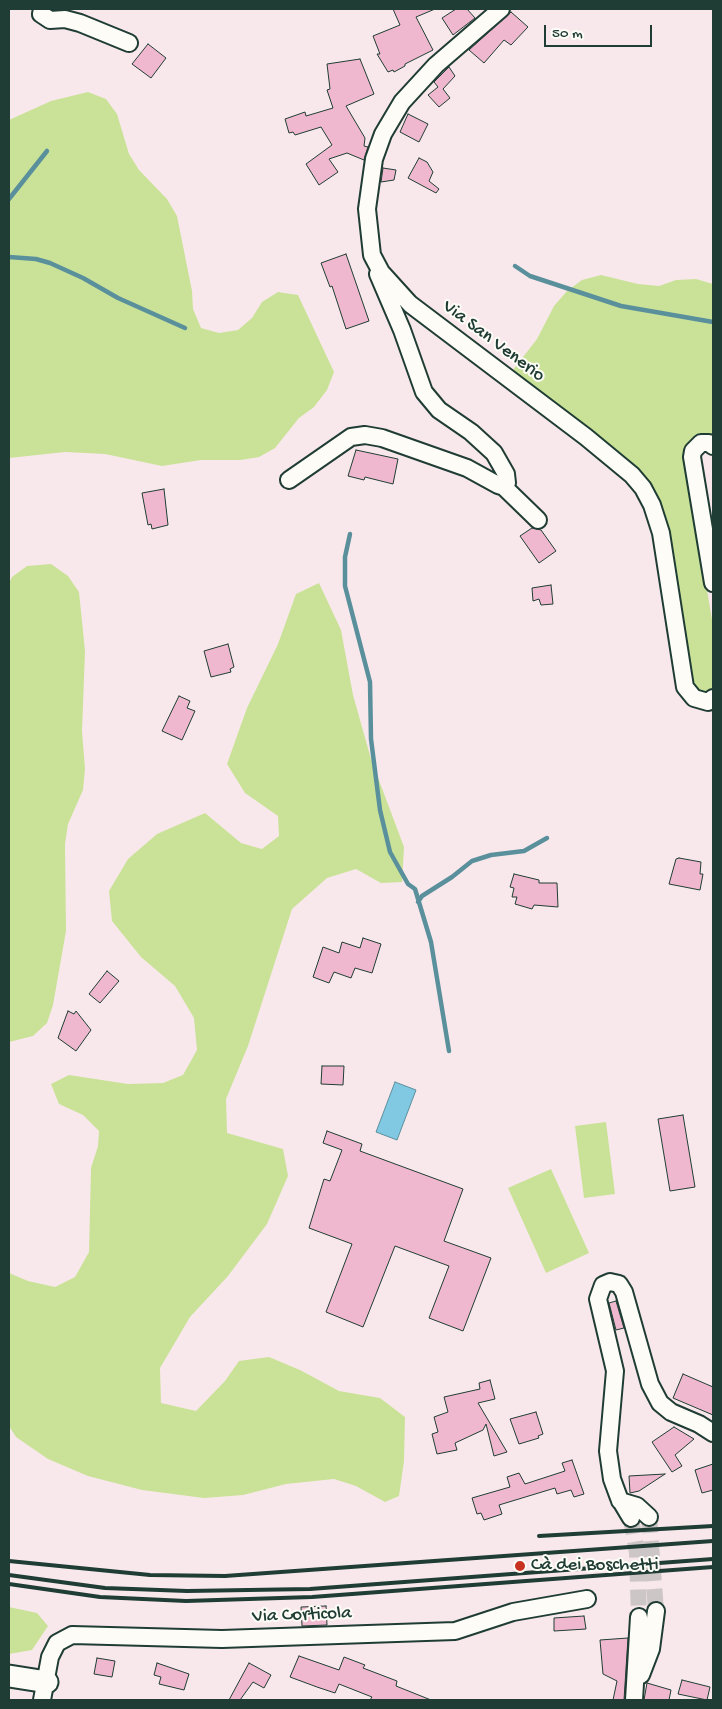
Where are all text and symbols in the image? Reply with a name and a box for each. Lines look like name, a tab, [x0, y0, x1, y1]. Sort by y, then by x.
scale bar	[547, 15, 654, 47]
text: 50 m	[552, 25, 583, 43]
street label: Via San Venerio	[437, 296, 549, 388]
place label: Cà dei Boschetti	[531, 1555, 659, 1577]
marker: Cà dei Boschetti	[513, 1559, 527, 1573]
street label: Via Corticola	[252, 1603, 352, 1629]

